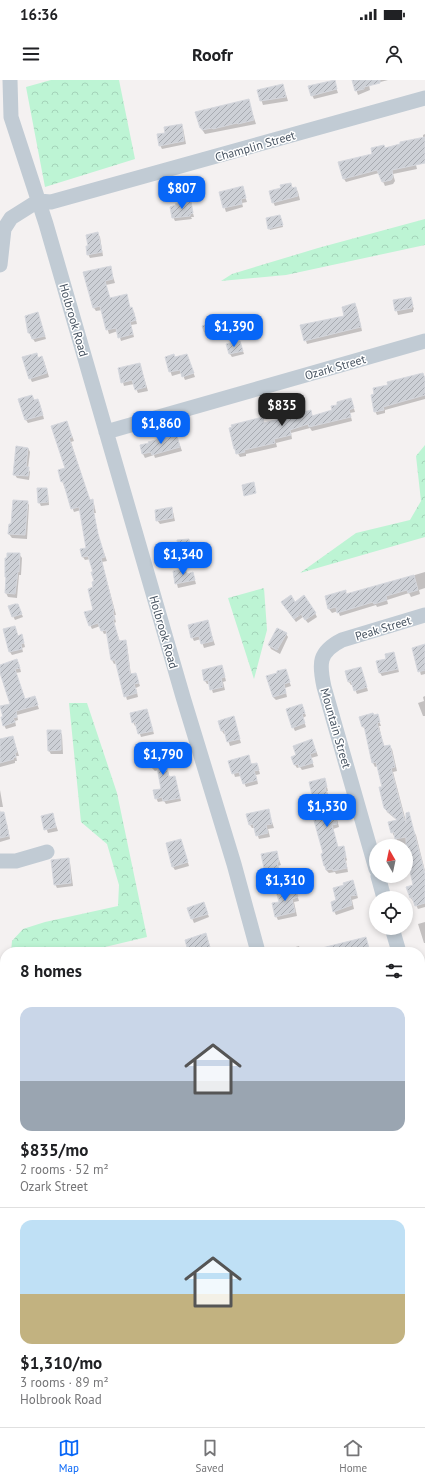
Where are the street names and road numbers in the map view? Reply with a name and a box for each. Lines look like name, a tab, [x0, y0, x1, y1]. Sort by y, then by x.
street label: Champlin Street	[213, 127, 297, 165]
street label: Holbrook Road	[56, 282, 92, 358]
street label: Ozark Street	[303, 351, 367, 383]
street label: Holbrook Road	[146, 594, 182, 670]
street label: Peak Street	[353, 612, 413, 644]
street label: Mountain Street	[317, 686, 355, 770]

